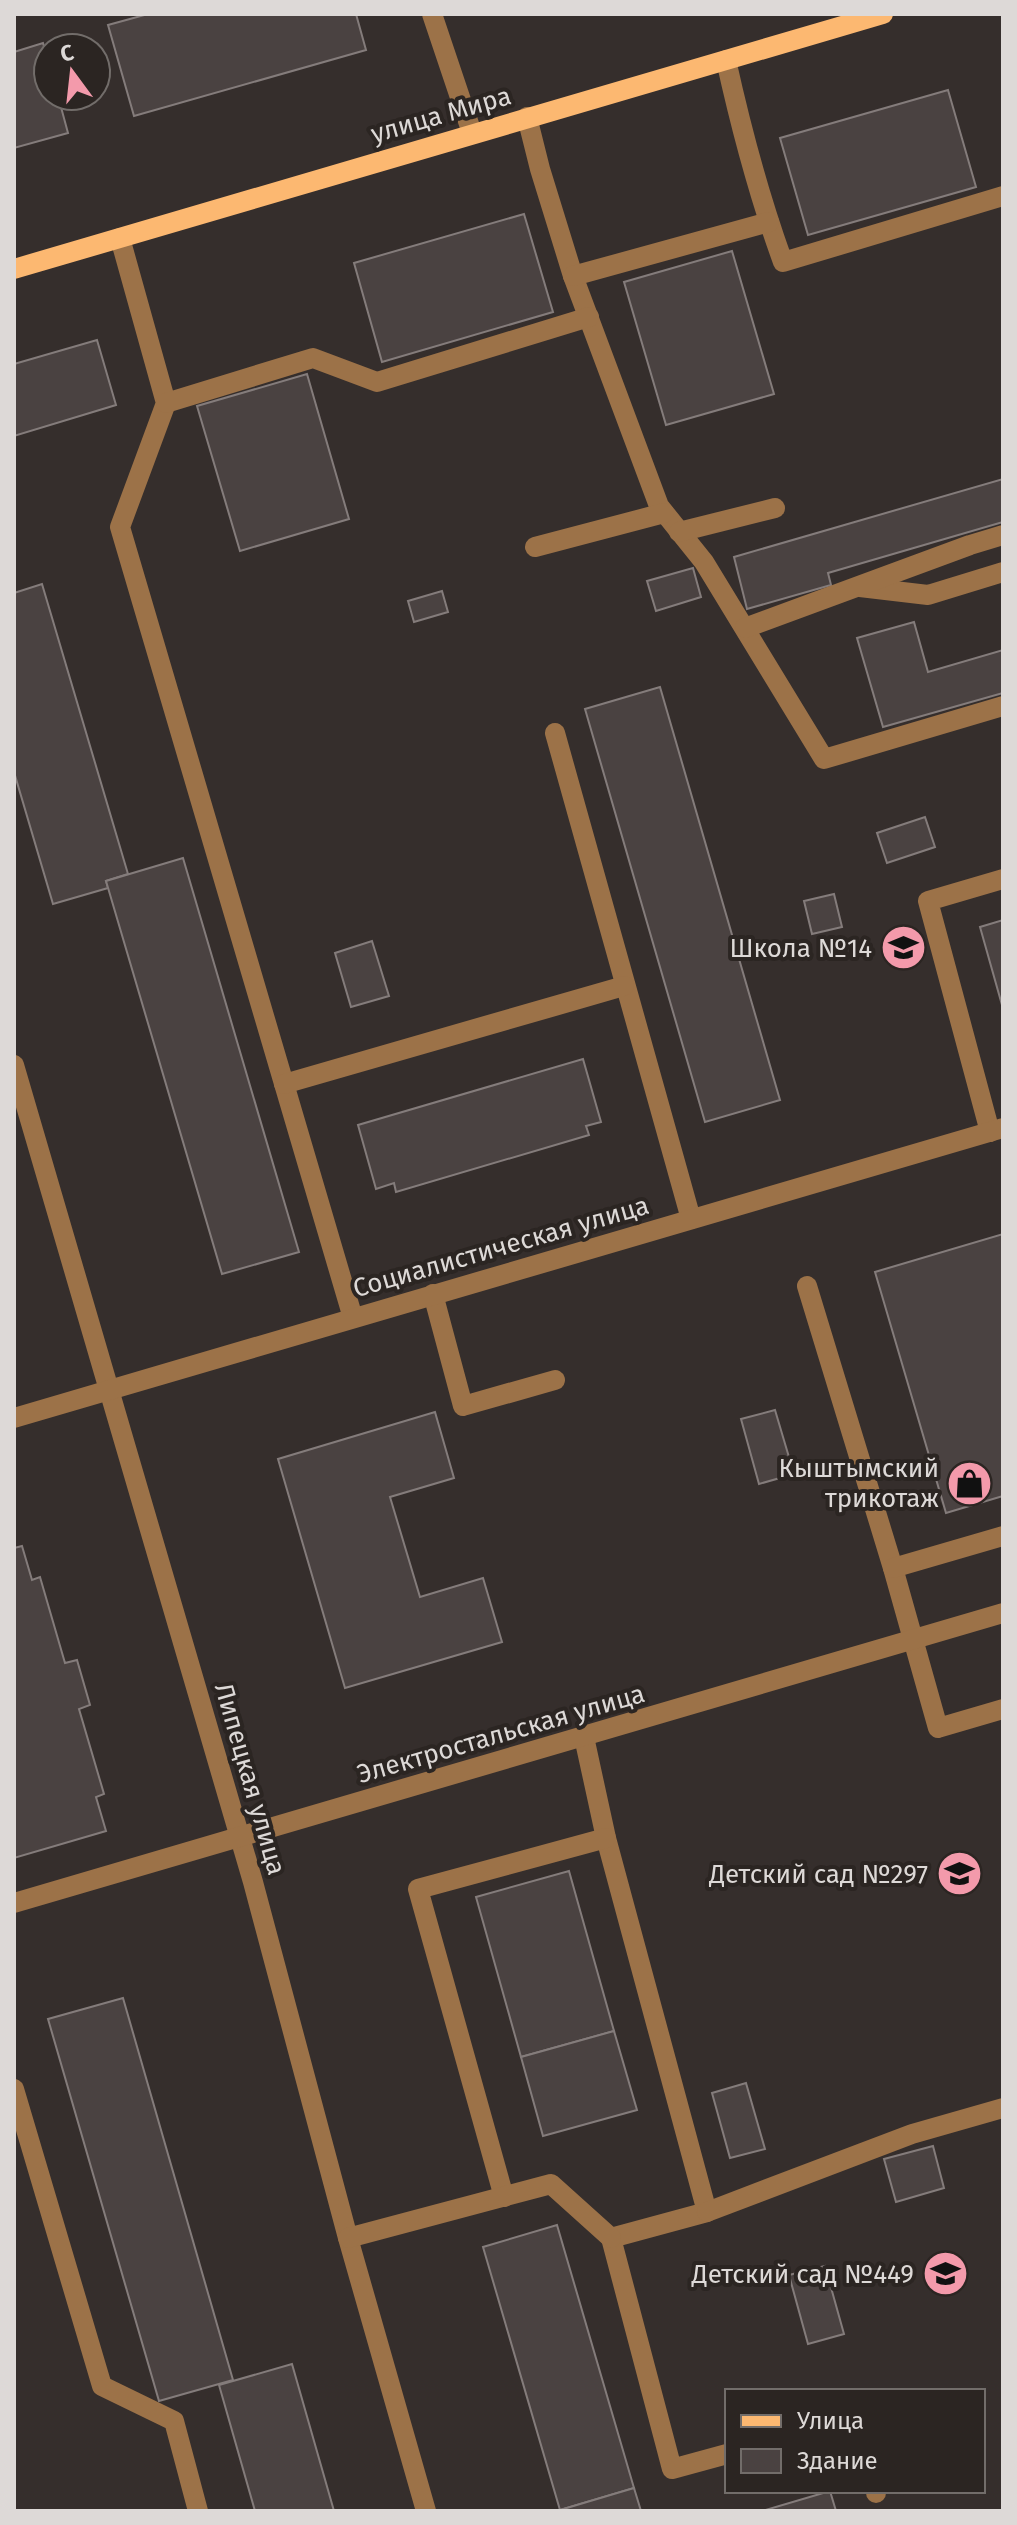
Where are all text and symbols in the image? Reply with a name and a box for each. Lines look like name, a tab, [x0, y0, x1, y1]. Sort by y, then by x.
north arrow	[32, 32, 112, 112]
text: С	[57, 38, 77, 68]
street label: улица Мира	[367, 80, 515, 150]
school or university icon: Школа №14	[879, 924, 927, 972]
place label: Школа №14	[729, 933, 872, 964]
street label: Социалистическая улица	[349, 1190, 653, 1304]
place label: Кыштымский трикотаж	[779, 1453, 939, 1514]
shop icon: Кыштымский трикотаж	[946, 1459, 994, 1507]
street label: Электростальская улица	[354, 1678, 648, 1790]
street label: Липецкая улица	[208, 1679, 292, 1879]
school or university icon: Детский сад №297	[935, 1850, 983, 1898]
place label: Детский сад №297	[708, 1859, 928, 1890]
school or university icon: Детский сад №449	[921, 2250, 969, 2298]
place label: Детский сад №449	[691, 2259, 914, 2290]
legend	[725, 2389, 985, 2493]
text: Улица	[797, 2407, 864, 2435]
text: Здание	[797, 2447, 878, 2475]

